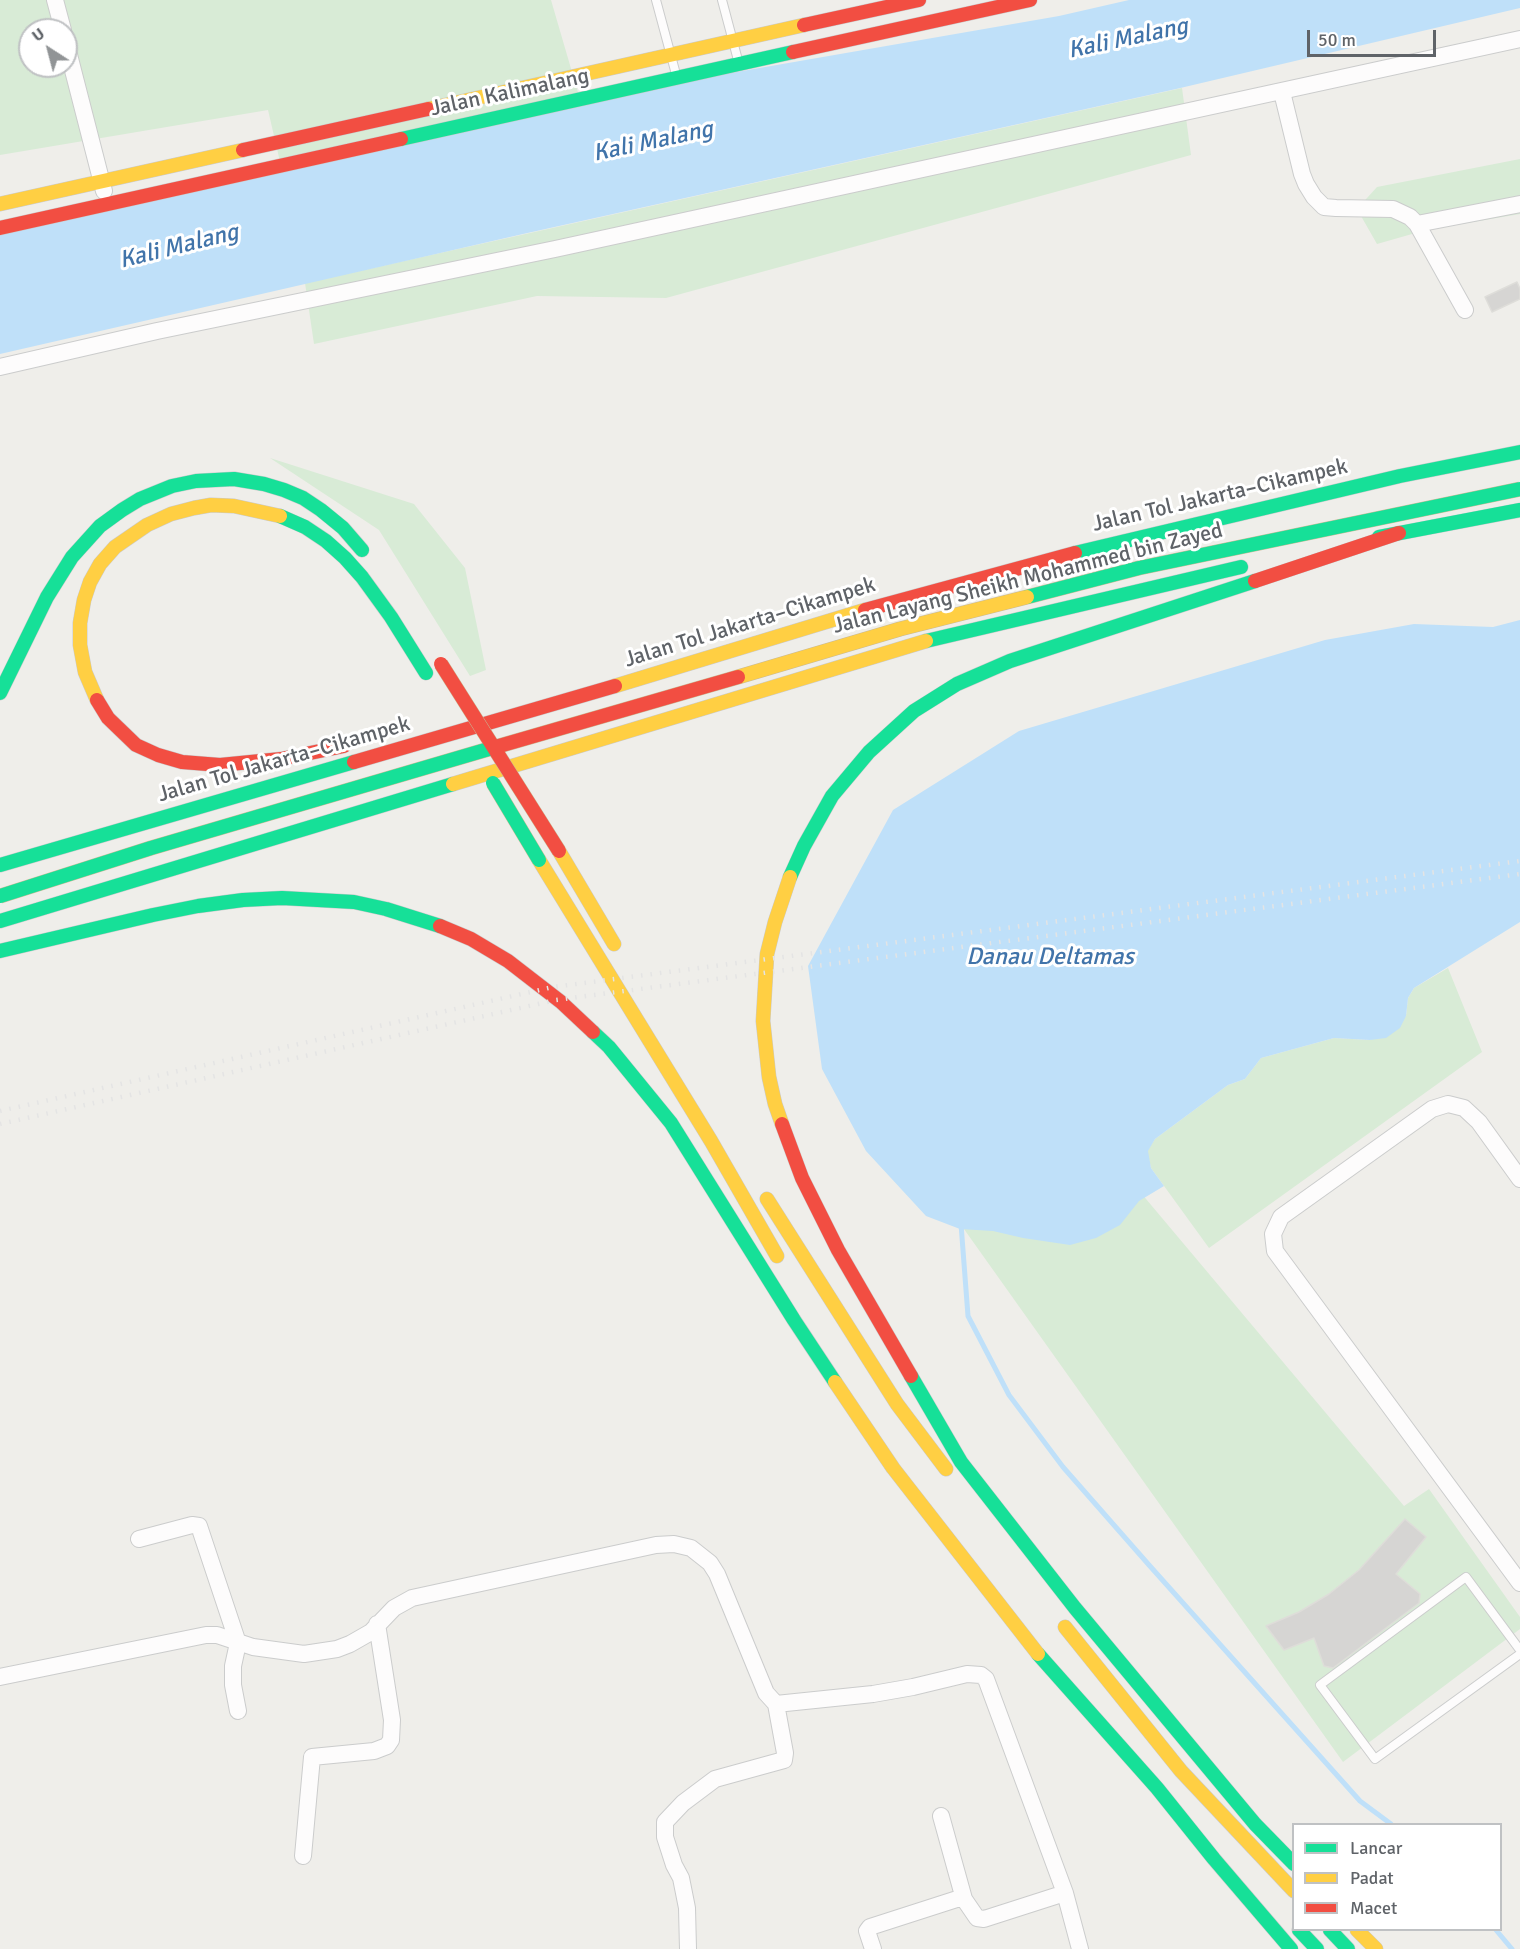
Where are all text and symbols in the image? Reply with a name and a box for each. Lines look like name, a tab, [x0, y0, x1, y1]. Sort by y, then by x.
water label: Kali Malang	[1065, 12, 1191, 66]
north arrow	[18, 18, 78, 78]
scale bar	[1310, 18, 1439, 56]
text: U	[28, 24, 49, 46]
text: 50 m	[1318, 29, 1356, 51]
street label: Jalan Kalimalang	[428, 63, 592, 123]
water label: Kali Malang	[590, 115, 716, 169]
water label: Kali Malang	[116, 218, 242, 276]
street label: Jalan Tol Jakarta–Cikampek	[1090, 454, 1350, 538]
street label: Jalan Layang Sheikh Mohammed bin Zayed	[830, 518, 1226, 640]
street label: Jalan Tol Jakarta–Cikampek	[621, 572, 879, 674]
street label: Jalan Tol Jakarta–Cikampek	[155, 711, 413, 809]
water label: Danau Deltamas	[966, 944, 1134, 972]
legend	[1292, 1823, 1502, 1931]
text: Lancar	[1350, 1837, 1402, 1859]
text: Padat	[1350, 1867, 1394, 1889]
text: Macet	[1350, 1897, 1397, 1919]

